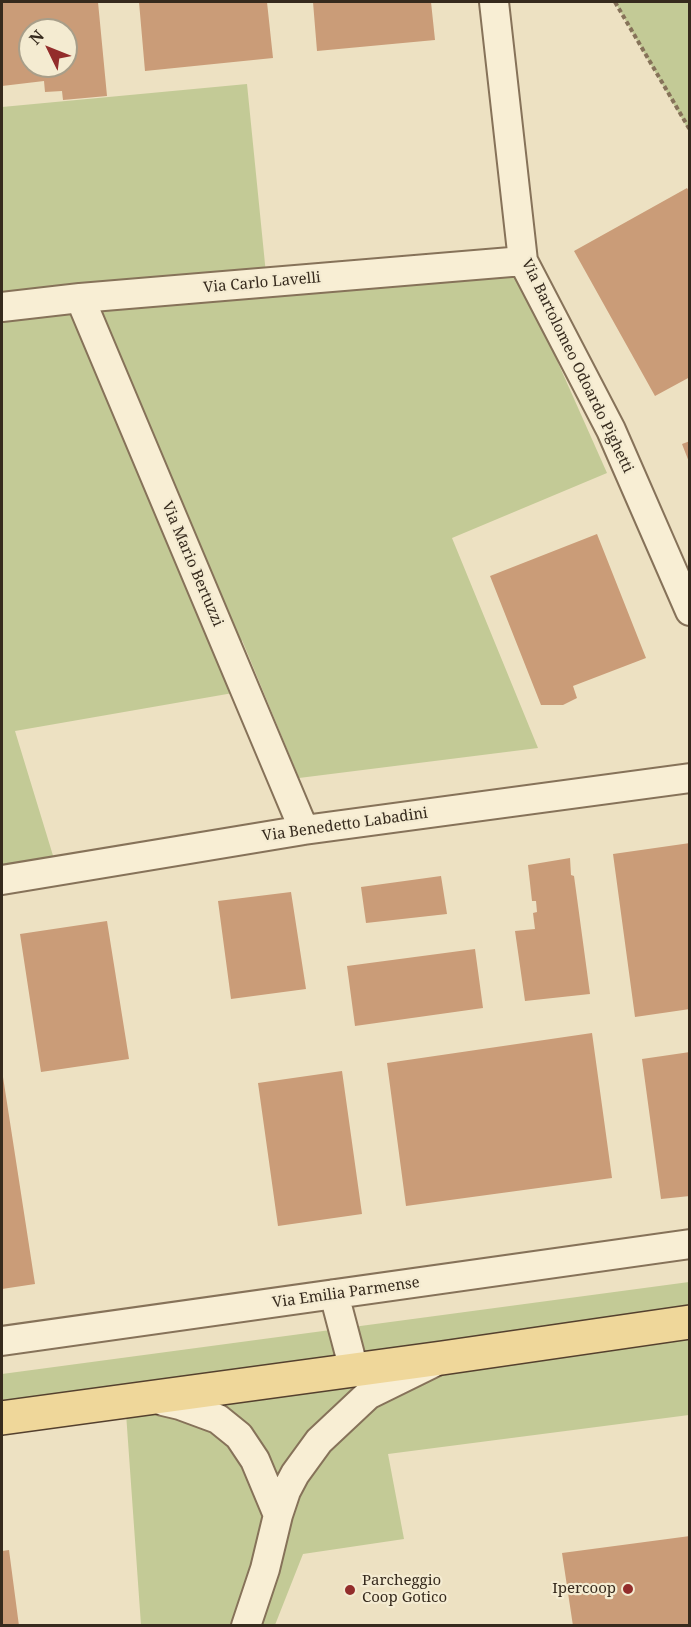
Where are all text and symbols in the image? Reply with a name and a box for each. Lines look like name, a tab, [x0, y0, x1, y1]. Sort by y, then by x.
north arrow	[18, 18, 78, 78]
text: N	[24, 25, 49, 49]
street label: Via Bartolomeo Odoardo Pighetti	[517, 256, 637, 476]
street label: Via Carlo Lavelli	[203, 269, 321, 297]
street label: Via Mario Bertuzzi	[158, 499, 226, 629]
street label: Via Benedetto Labadini	[261, 804, 429, 846]
street label: Via Emilia Parmense	[271, 1274, 421, 1312]
place label: Parcheggio Coop Gotico	[362, 1572, 447, 1607]
place label: Ipercoop	[552, 1580, 616, 1598]
marker: Ipercoop	[621, 1582, 635, 1596]
marker: Parcheggio Coop Gotico	[343, 1583, 357, 1597]

